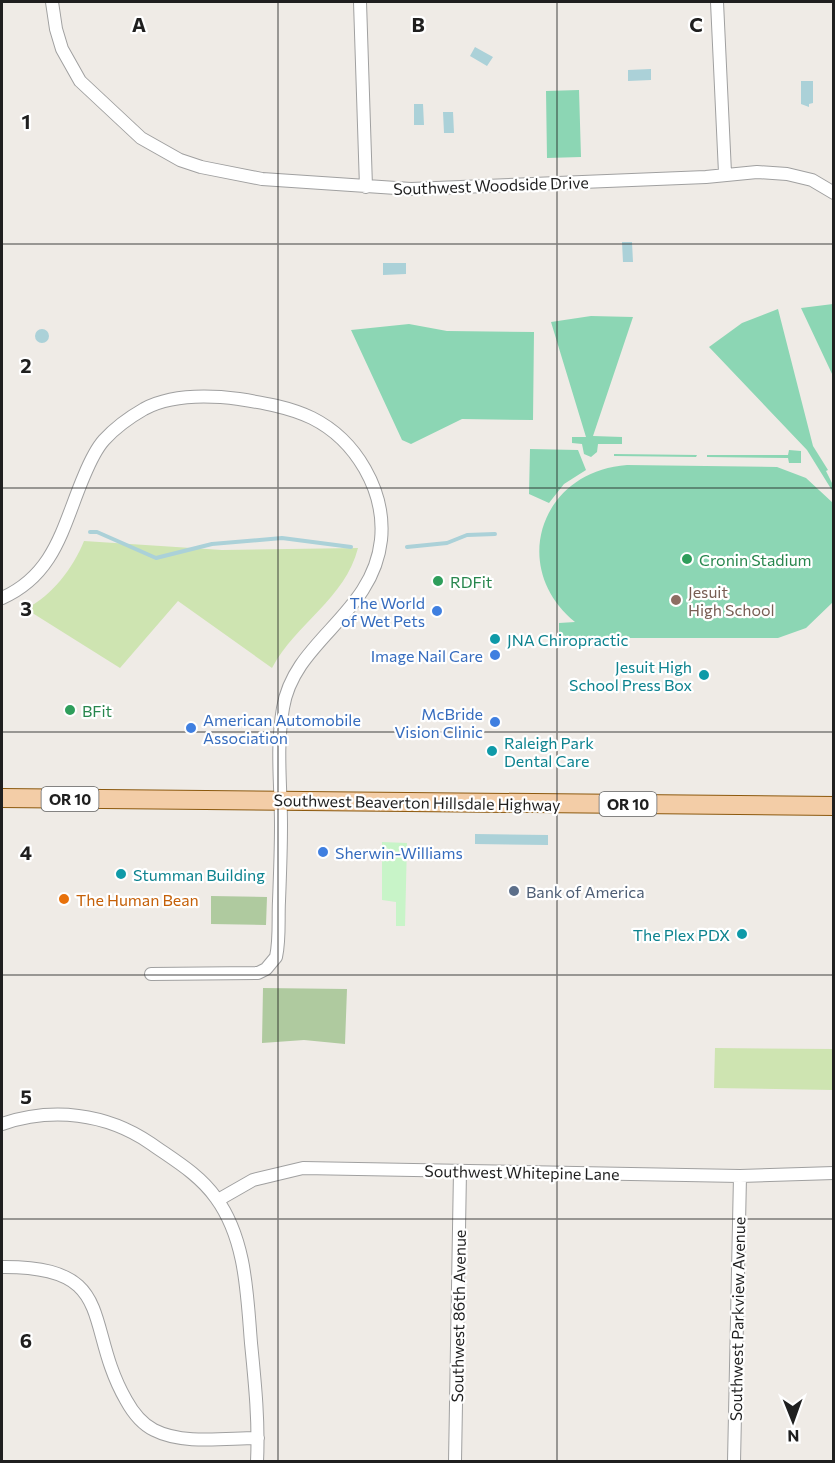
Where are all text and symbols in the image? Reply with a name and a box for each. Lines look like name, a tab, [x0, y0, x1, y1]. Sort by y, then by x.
text: A	[132, 12, 146, 36]
text: B	[411, 12, 425, 36]
text: C	[689, 12, 703, 36]
text: 1	[21, 109, 31, 133]
street label: Southwest Woodside Drive	[393, 172, 589, 198]
text: 2	[20, 353, 32, 377]
place label: Cronin Stadium	[699, 550, 812, 569]
marker: Cronin Stadium	[680, 552, 694, 566]
place label: RDFit	[450, 572, 493, 591]
marker: RDFit	[431, 574, 445, 588]
place label: Jesuit High School	[688, 582, 775, 619]
place label: The World of Wet Pets	[341, 593, 425, 630]
marker: Jesuit High School	[669, 593, 683, 607]
text: 3	[20, 596, 32, 620]
marker: The World of Wet Pets	[430, 604, 444, 618]
place label: JNA Chiropractic	[507, 630, 628, 649]
marker: JNA Chiropractic	[488, 632, 502, 646]
place label: Image Nail Care	[371, 646, 483, 665]
marker: Image Nail Care	[488, 648, 502, 662]
place label: Jesuit High School Press Box	[569, 657, 692, 694]
marker: Jesuit High School Press Box	[697, 668, 711, 682]
place label: BFit	[82, 701, 113, 720]
marker: BFit	[63, 703, 77, 717]
place label: McBride Vision Clinic	[394, 704, 483, 741]
place label: American Automobile Association	[203, 710, 361, 747]
marker: McBride Vision Clinic	[488, 715, 502, 729]
marker: American Automobile Association	[184, 721, 198, 735]
place label: Raleigh Park Dental Care	[504, 733, 594, 770]
marker: Raleigh Park Dental Care	[485, 744, 499, 758]
road number: OR 10	[42, 787, 98, 811]
street label: Southwest Beaverton Hillsdale Highway	[273, 790, 561, 814]
road number: OR 10	[600, 792, 656, 816]
text: 4	[20, 840, 32, 864]
place label: Sherwin-Williams	[335, 843, 463, 862]
marker: Sherwin-Williams	[316, 845, 330, 859]
place label: Stumman Building	[133, 865, 265, 884]
marker: Stumman Building	[114, 867, 128, 881]
place label: Bank of America	[526, 882, 645, 901]
marker: Bank of America	[507, 884, 521, 898]
place label: The Human Bean	[76, 890, 199, 909]
marker: The Human Bean	[57, 892, 71, 906]
place label: The Plex PDX	[633, 925, 730, 944]
marker: The Plex PDX	[735, 927, 749, 941]
text: 5	[20, 1084, 32, 1108]
street label: Southwest Whitepine Lane	[424, 1161, 620, 1183]
street label: Southwest Parkview Avenue	[726, 1217, 748, 1421]
street label: Southwest 86th Avenue	[447, 1229, 469, 1403]
text: 6	[20, 1328, 32, 1352]
north arrow	[763, 1391, 823, 1451]
text: N	[787, 1427, 799, 1446]

